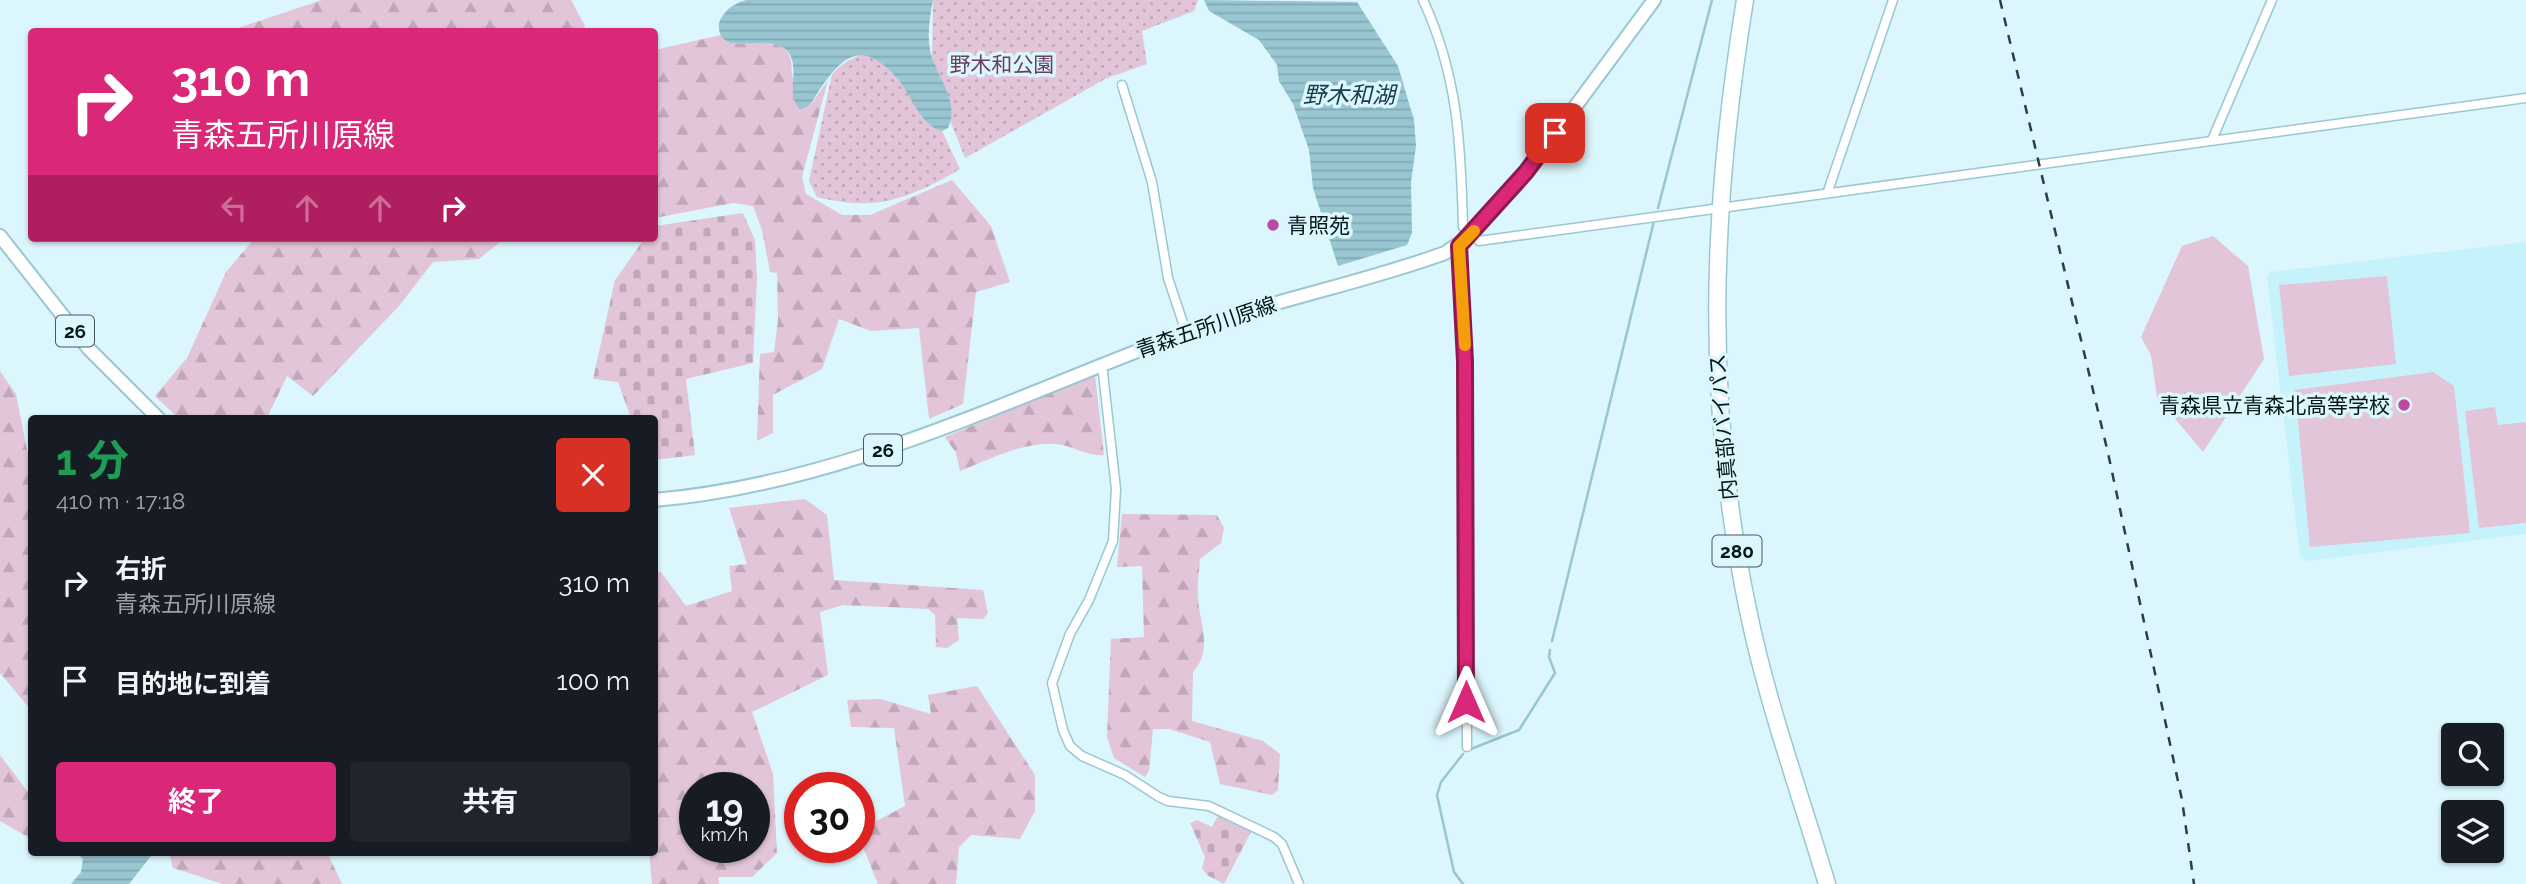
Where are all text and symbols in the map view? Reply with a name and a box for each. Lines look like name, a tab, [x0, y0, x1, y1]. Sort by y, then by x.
text: 310 m	[171, 50, 310, 107]
park label: 野木和公園	[950, 52, 1055, 77]
icon: right	[56, 56, 147, 147]
water label: 野木和湖	[1303, 81, 1398, 108]
pin	[1525, 103, 1585, 163]
icon: arrive	[1536, 114, 1574, 152]
text: 青森五所川原線	[171, 116, 395, 153]
icon: left	[215, 189, 253, 227]
icon: ahead	[288, 189, 326, 227]
icon: ahead	[361, 189, 399, 227]
icon: right	[434, 189, 472, 227]
place label: 青照苑	[1287, 213, 1350, 238]
marker: 青照苑	[1265, 217, 1281, 233]
street label: 青森五所川原線	[1132, 291, 1280, 363]
road number: 26	[56, 316, 94, 346]
street label: 内真部バイパス	[1704, 353, 1742, 501]
place label: 青森県立青森北高等学校	[2159, 393, 2390, 418]
marker: 青森県立青森北高等学校	[2396, 397, 2412, 413]
road number: 26	[864, 435, 902, 466]
text: 1 分	[56, 436, 129, 485]
button: close	[556, 438, 630, 512]
text: 410 m · 17:18	[56, 487, 185, 514]
road number: 280	[1712, 536, 1762, 566]
text: 右折	[115, 554, 167, 584]
icon: right	[56, 564, 94, 602]
text: 310 m	[559, 568, 630, 598]
text: 青森五所川原線	[115, 590, 276, 617]
icon: arrive	[56, 662, 94, 700]
position arrow	[1429, 665, 1503, 739]
text: 100 m	[557, 666, 630, 696]
text: 目的地に到着	[115, 669, 271, 699]
map controls	[2441, 723, 2504, 863]
button: search	[2441, 723, 2504, 786]
button: 終了	[56, 762, 336, 842]
button: 共有	[350, 762, 630, 842]
speed limit sign: 30	[784, 772, 875, 863]
text: 19	[706, 788, 743, 829]
button: layers	[2441, 800, 2504, 863]
text: km/h	[701, 824, 748, 845]

